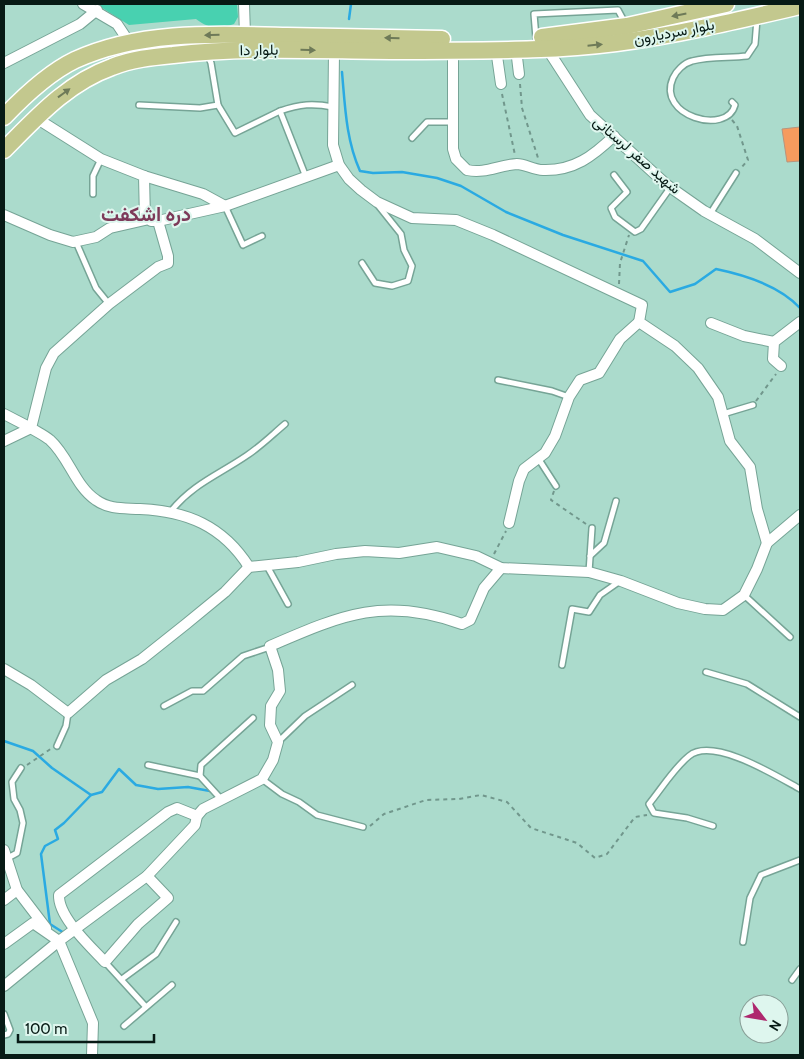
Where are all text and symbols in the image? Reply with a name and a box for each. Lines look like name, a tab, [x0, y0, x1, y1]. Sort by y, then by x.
one-way arrow	[670, 11, 686, 19]
street label: بلوار سردیارون	[632, 15, 716, 49]
one-way arrow	[204, 32, 220, 40]
one-way arrow	[384, 34, 400, 42]
street label: بلوار دا	[240, 41, 278, 59]
one-way arrow	[587, 41, 603, 49]
one-way arrow	[300, 46, 316, 54]
one-way arrow	[57, 88, 71, 98]
street label: شهید صفر لرستانی	[589, 112, 684, 199]
district label: دره اشکفت	[101, 202, 191, 227]
north arrow	[739, 994, 789, 1044]
scale bar	[18, 1012, 154, 1044]
text: N	[765, 1017, 785, 1035]
text: 100 m	[25, 1020, 67, 1038]

